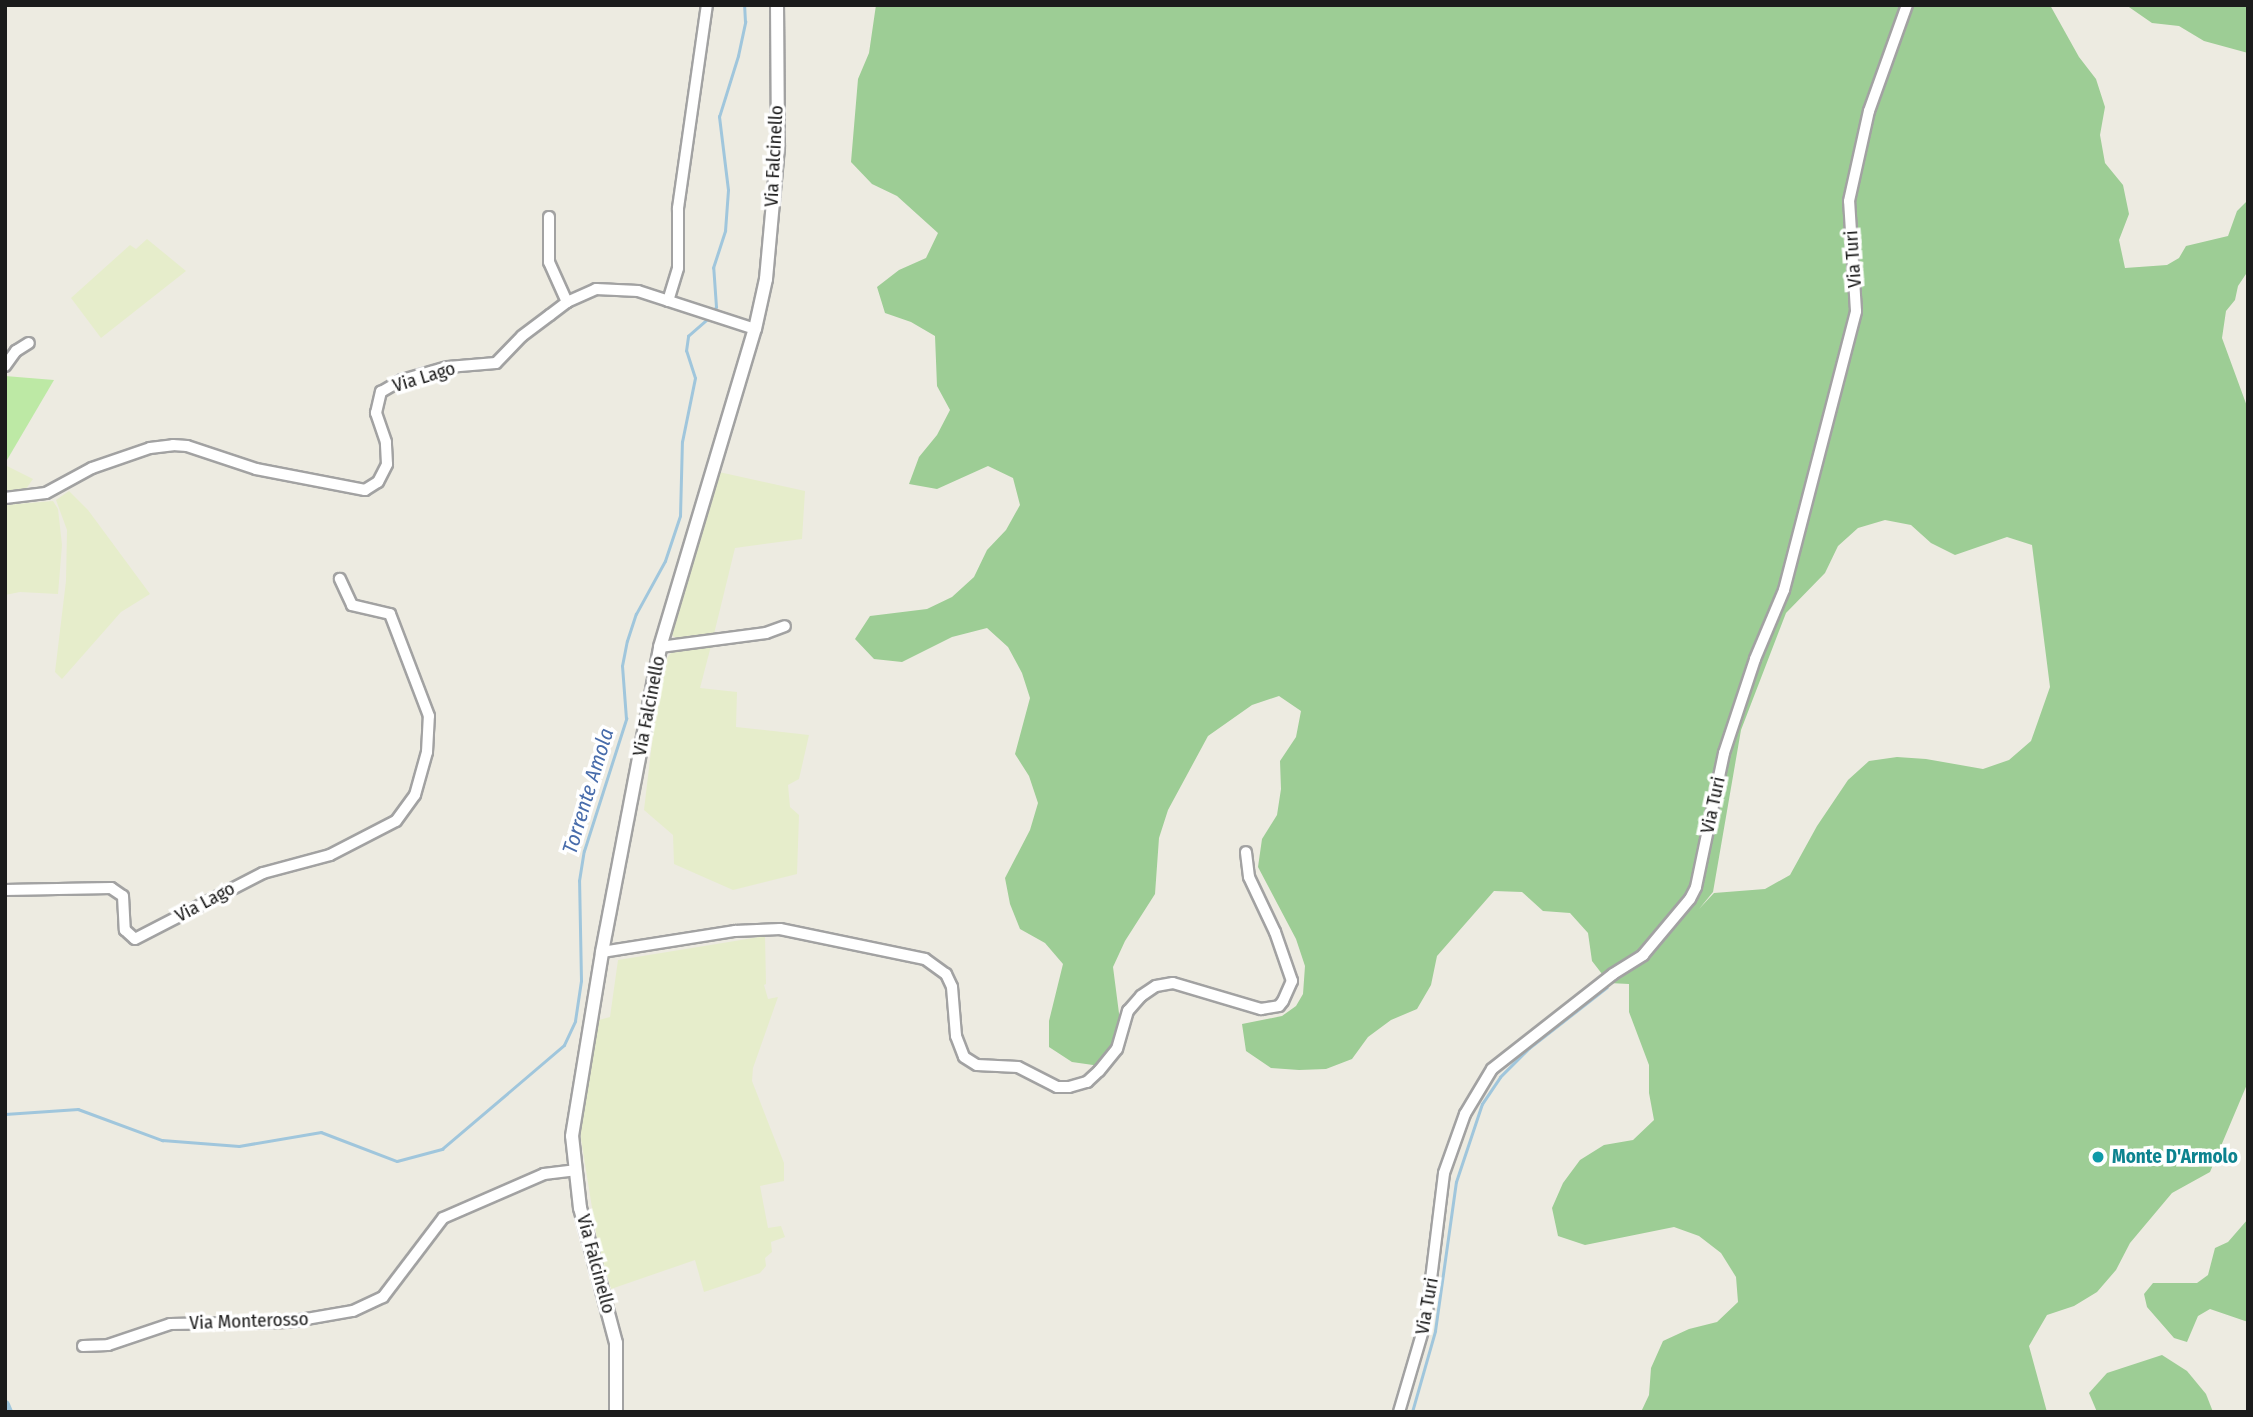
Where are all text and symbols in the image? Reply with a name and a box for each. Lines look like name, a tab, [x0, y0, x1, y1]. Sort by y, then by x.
street label: Via Falcinello	[760, 105, 788, 207]
street label: Via Turi	[1840, 229, 1866, 289]
street label: Via Lago	[390, 357, 458, 397]
street label: Via Falcinello	[628, 654, 670, 758]
water label: Torrente Amola	[557, 725, 619, 857]
street label: Via Turi	[1696, 774, 1730, 836]
street label: Via Lago	[171, 877, 239, 927]
place label: Monte D'Armolo	[2112, 1146, 2238, 1168]
marker: Monte D'Armolo	[2090, 1149, 2106, 1165]
street label: Via Falcinello	[572, 1212, 620, 1316]
street label: Via Turi	[1411, 1276, 1443, 1336]
street label: Via Monterosso	[189, 1308, 309, 1334]

